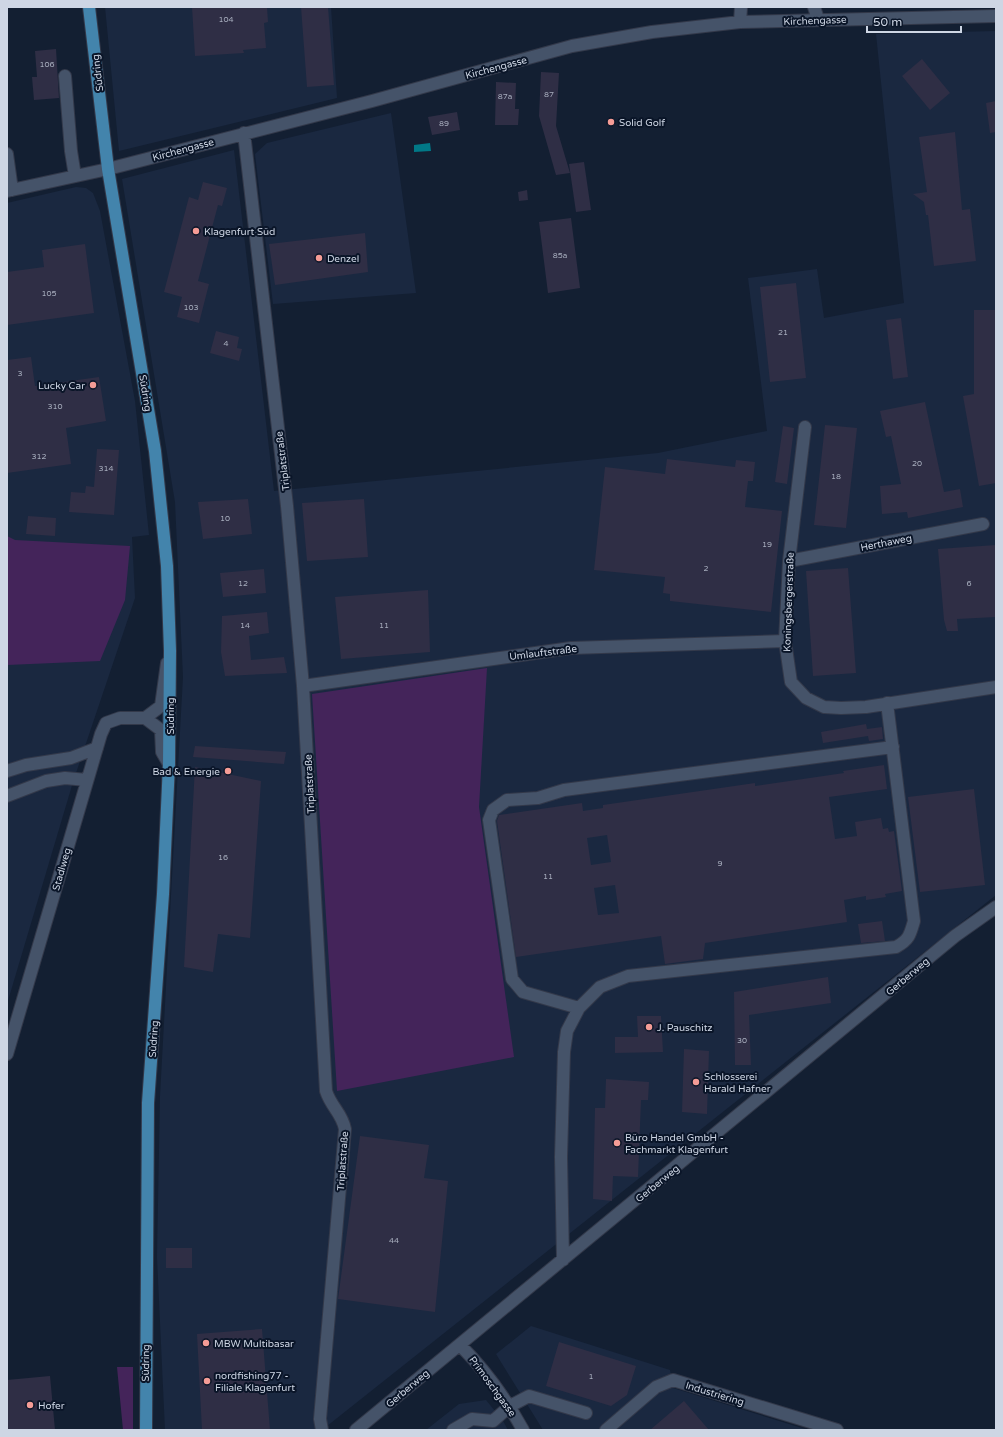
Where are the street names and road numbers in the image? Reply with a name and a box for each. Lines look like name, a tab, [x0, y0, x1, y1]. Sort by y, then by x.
street label: Kirchengasse	[783, 14, 847, 28]
street label: Südring	[90, 54, 106, 92]
street label: Kirchengasse	[464, 54, 529, 82]
street label: Kirchengasse	[151, 136, 216, 164]
street label: Südring	[136, 374, 154, 412]
street label: Triplatstraße	[273, 430, 293, 491]
street label: Herthaweg	[859, 532, 913, 554]
street label: Koningsbergerstraße	[781, 552, 797, 652]
street label: Umlauftstraße	[509, 643, 578, 663]
street label: Südring	[165, 697, 177, 735]
street label: Triplatstraße	[302, 753, 318, 814]
street label: Stadlweg	[50, 846, 74, 892]
street label: Gerberweg	[884, 955, 932, 998]
street label: Südring	[147, 1020, 161, 1058]
street label: Triplatstraße	[335, 1131, 351, 1191]
street label: Gerberweg	[633, 1163, 682, 1205]
street label: Südring	[140, 1344, 152, 1382]
street label: Primoschgasse	[466, 1354, 518, 1419]
street label: Gerberweg	[384, 1367, 432, 1410]
street label: Industriering	[684, 1379, 745, 1409]

